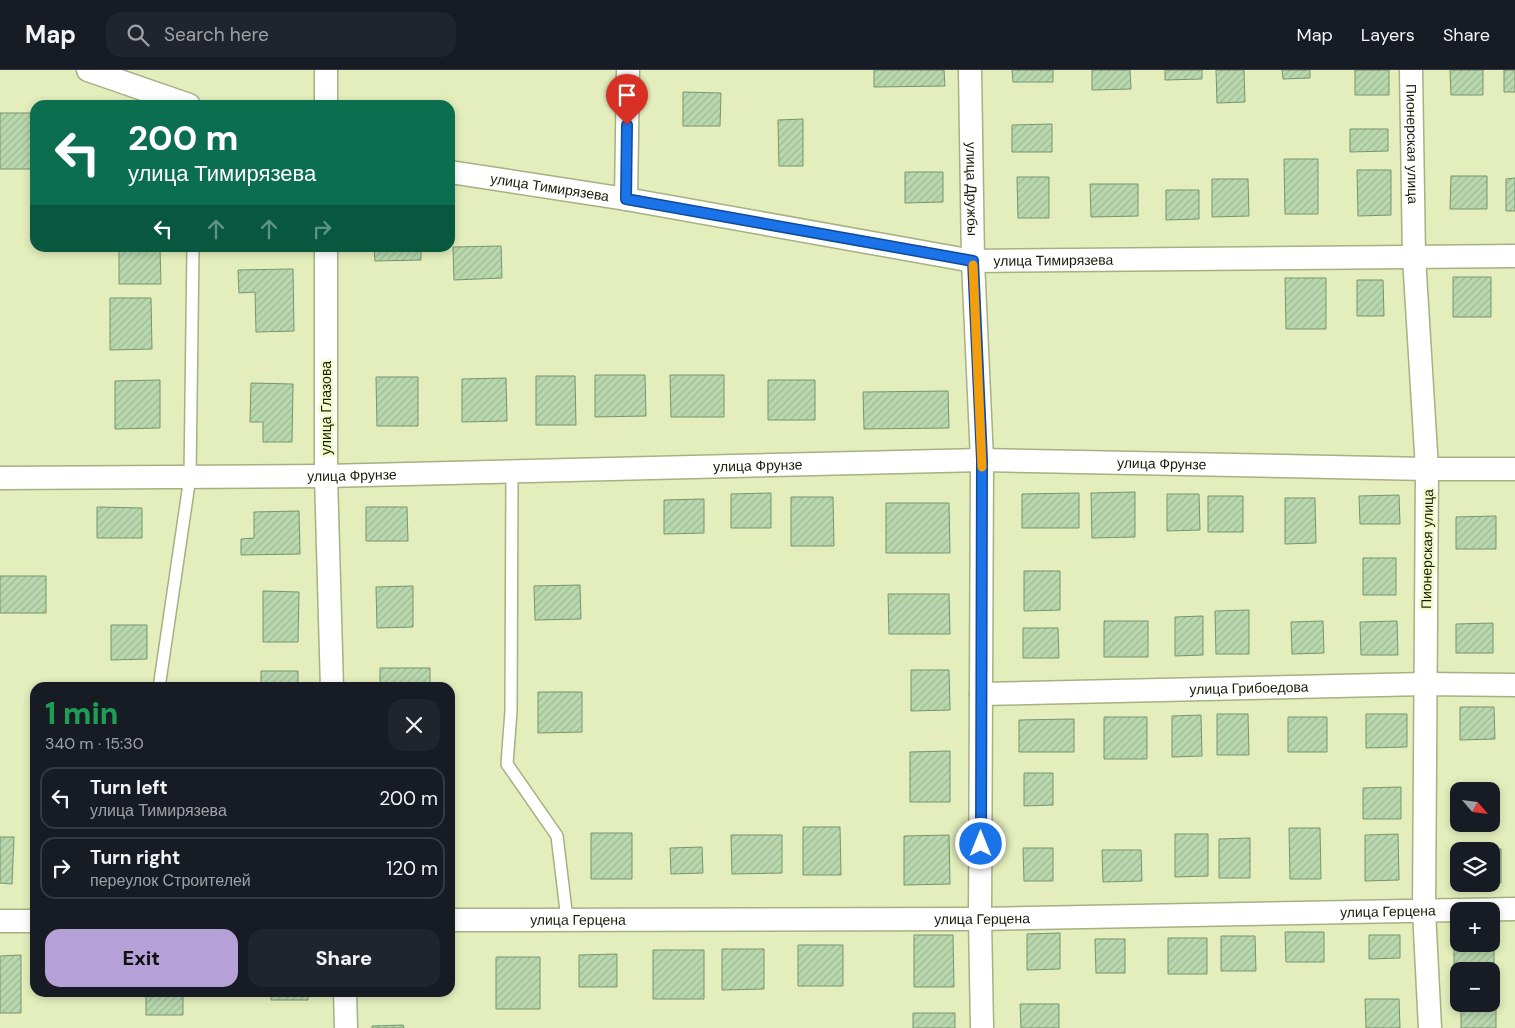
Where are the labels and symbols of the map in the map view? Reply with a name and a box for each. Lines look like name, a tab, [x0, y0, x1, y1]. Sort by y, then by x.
pin	[606, 74, 648, 125]
street label: Пионерская улица	[1402, 84, 1422, 204]
street label: улица Дружбы	[962, 142, 982, 236]
street label: улица Тимирязева	[489, 169, 611, 205]
street label: улица Тимирязева	[993, 251, 1114, 270]
street label: улица Глазова	[317, 361, 335, 455]
street label: улица Фрунзе	[1117, 454, 1207, 474]
street label: улица Фрунзе	[713, 455, 803, 476]
street label: улица Фрунзе	[307, 465, 397, 485]
street label: Пионерская улица	[1417, 489, 1437, 609]
street label: улица Грибоедова	[1189, 678, 1309, 698]
north arrow	[1450, 782, 1500, 832]
position arrow	[954, 817, 1006, 869]
street label: улица Герцена	[1340, 901, 1436, 921]
street label: улица Герцена	[934, 909, 1030, 928]
street label: улица Герцена	[530, 911, 626, 929]

